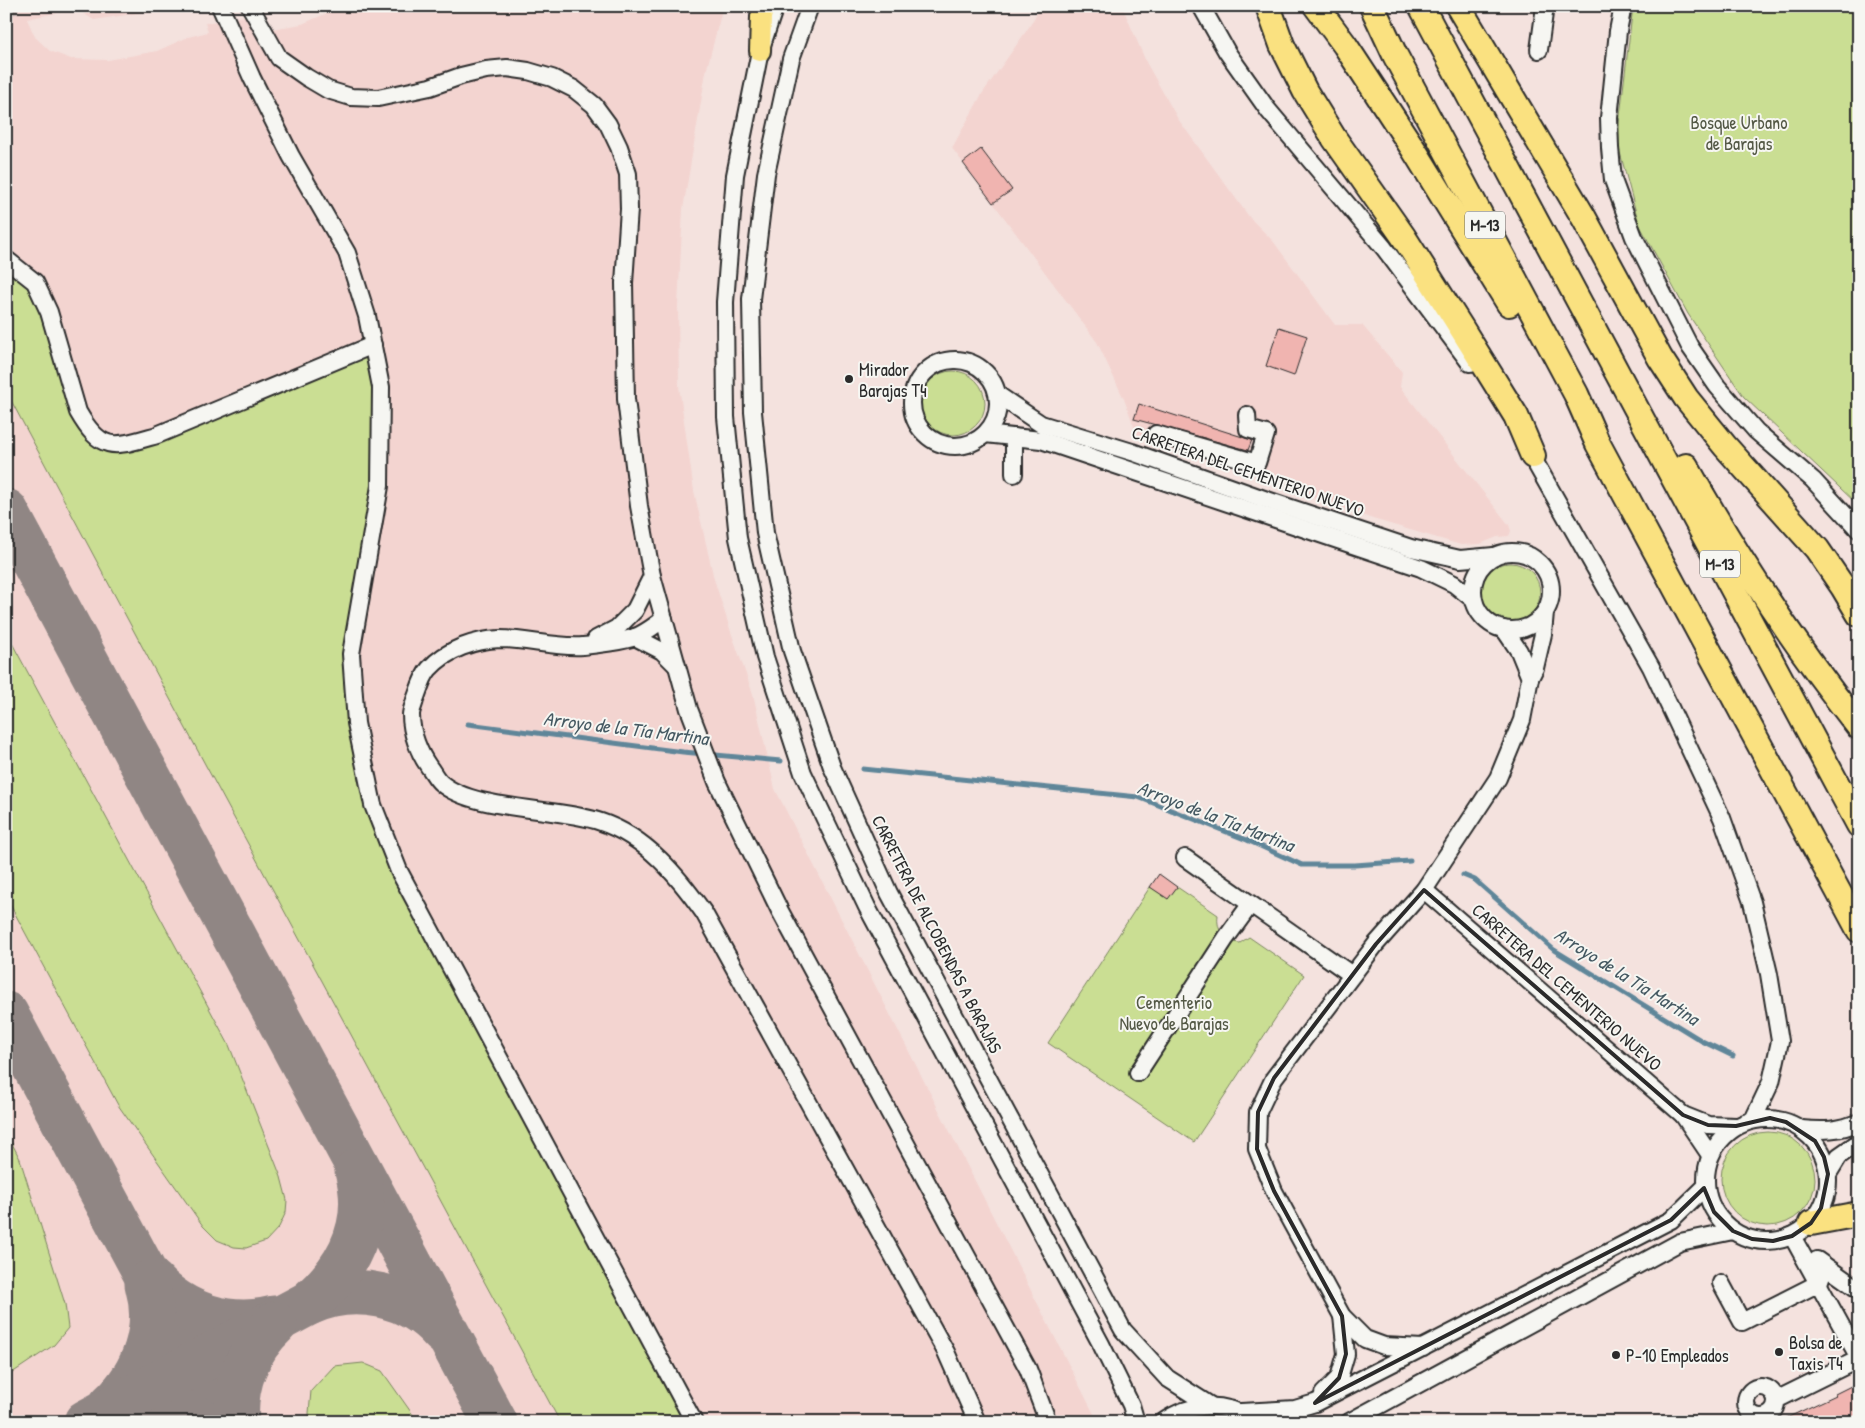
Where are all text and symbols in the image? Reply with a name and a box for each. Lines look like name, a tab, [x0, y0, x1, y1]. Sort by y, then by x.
park label: Bosque Urbano de Barajas	[1691, 110, 1787, 156]
road number: M-13	[1465, 212, 1505, 238]
place label: Mirador Barajas T4	[859, 357, 927, 403]
marker: Mirador Barajas T4	[843, 373, 855, 385]
street label: CARRETERA DEL CEMENTERIO NUEVO	[1128, 419, 1368, 523]
road number: M-13	[1700, 550, 1740, 578]
water label: Arroyo de la Tía Martina	[542, 705, 712, 751]
water label: Arroyo de la Tía Martina	[1134, 774, 1300, 859]
street label: CARRETERA DE ALCOBENDAS A BARAJAS	[866, 811, 1008, 1057]
street label: CARRETERA DEL CEMENTERIO NUEVO	[1467, 897, 1667, 1077]
water label: Arroyo de la Tía Martina	[1550, 921, 1706, 1032]
park label: Cementerio Nuevo de Barajas	[1119, 990, 1229, 1036]
place label: Bolsa de Taxis T4	[1789, 1330, 1843, 1376]
place label: P-10 Empleados	[1626, 1343, 1729, 1368]
marker: Bolsa de Taxis T4	[1773, 1346, 1785, 1358]
marker: P-10 Empleados	[1610, 1349, 1622, 1361]

